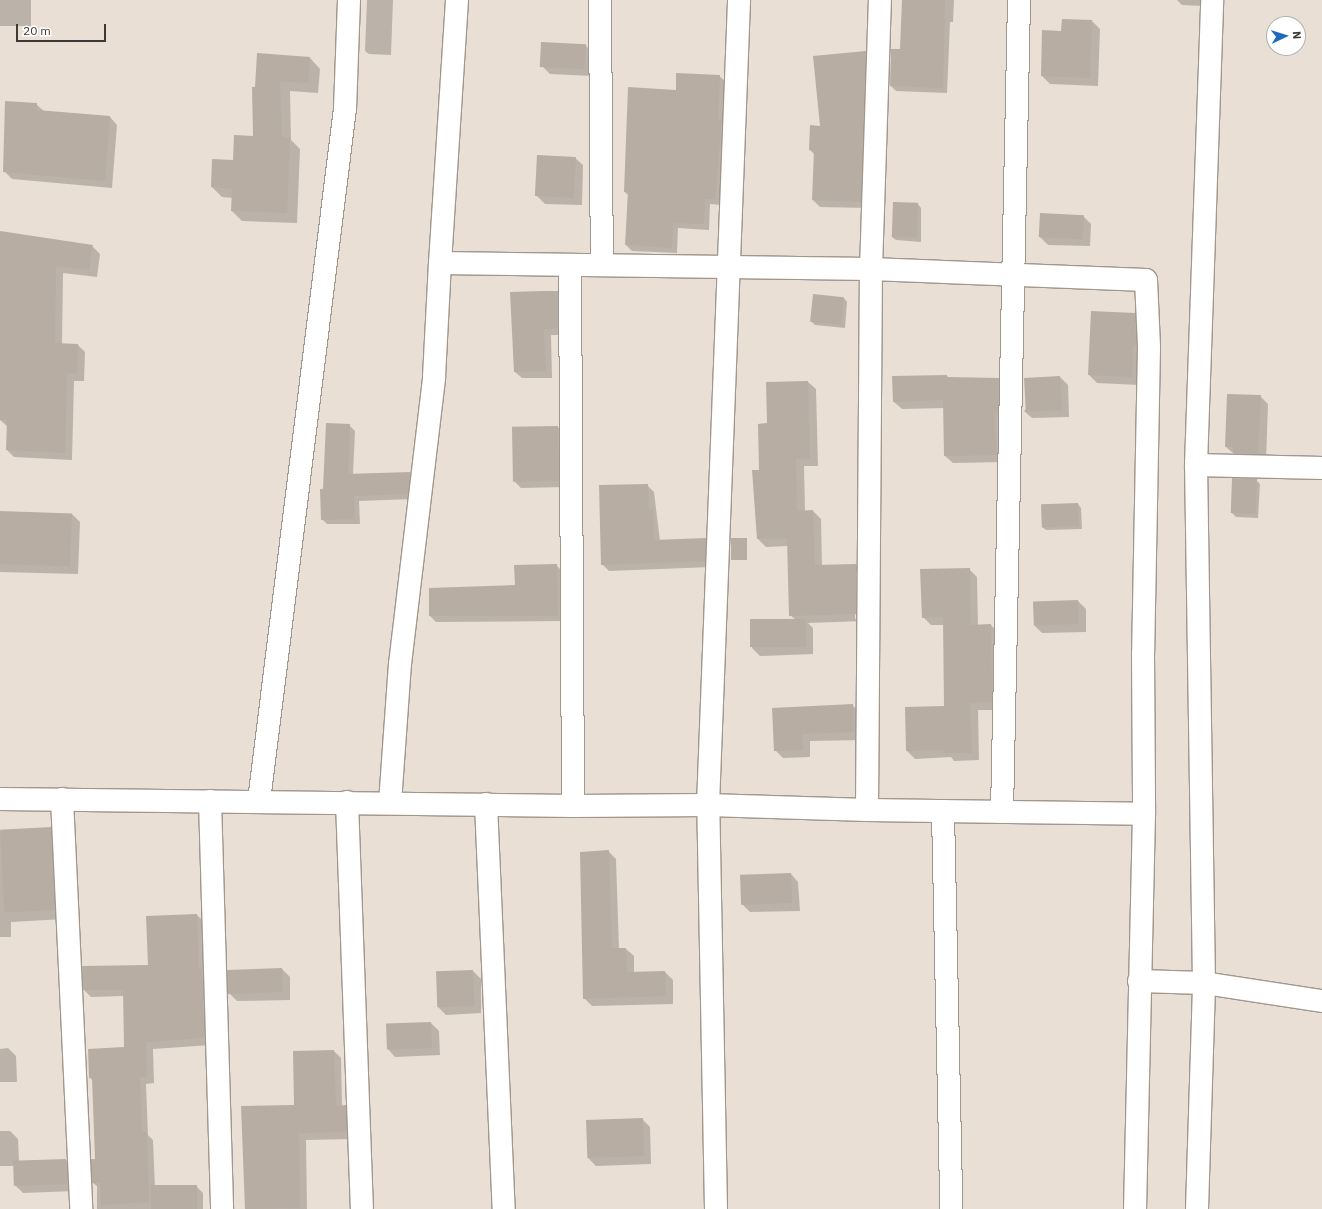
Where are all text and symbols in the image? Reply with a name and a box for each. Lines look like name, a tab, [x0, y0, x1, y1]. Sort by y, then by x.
scale bar	[18, 16, 108, 42]
north arrow	[1266, 16, 1306, 56]
text: 20 m	[23, 23, 51, 38]
text: N	[1290, 31, 1304, 40]

